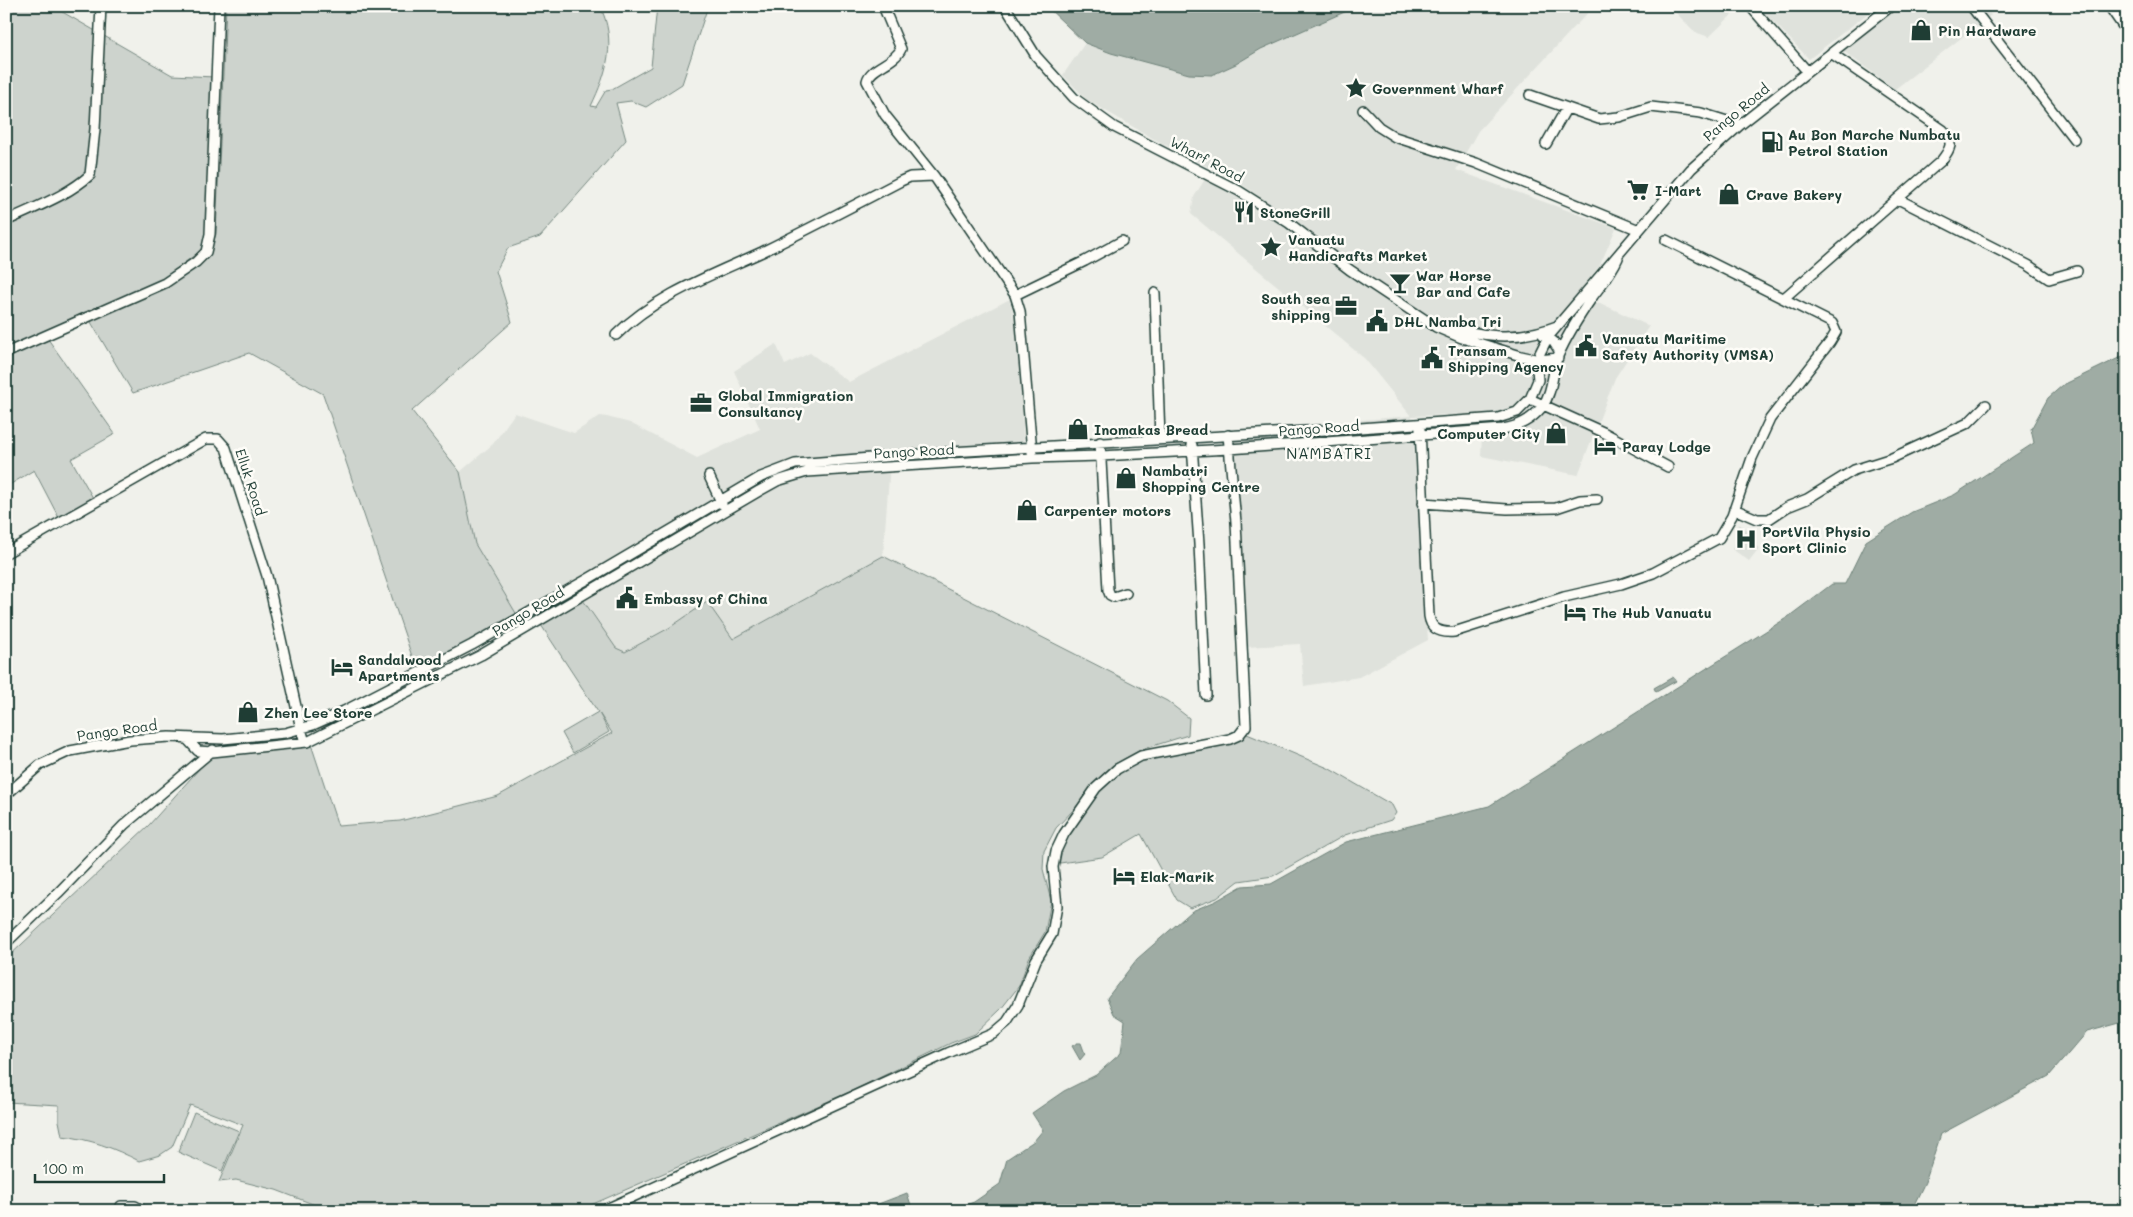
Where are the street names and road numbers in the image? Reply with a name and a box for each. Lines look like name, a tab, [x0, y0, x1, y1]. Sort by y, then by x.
street label: Pango Road	[1699, 79, 1773, 145]
street label: Wharf Road	[1167, 132, 1247, 186]
street label: Pango Road	[1278, 416, 1360, 440]
street label: Pango Road	[873, 439, 955, 463]
street label: Elluk Road	[231, 446, 271, 518]
street label: Pango Road	[488, 582, 568, 640]
street label: Pango Road	[76, 715, 158, 745]

